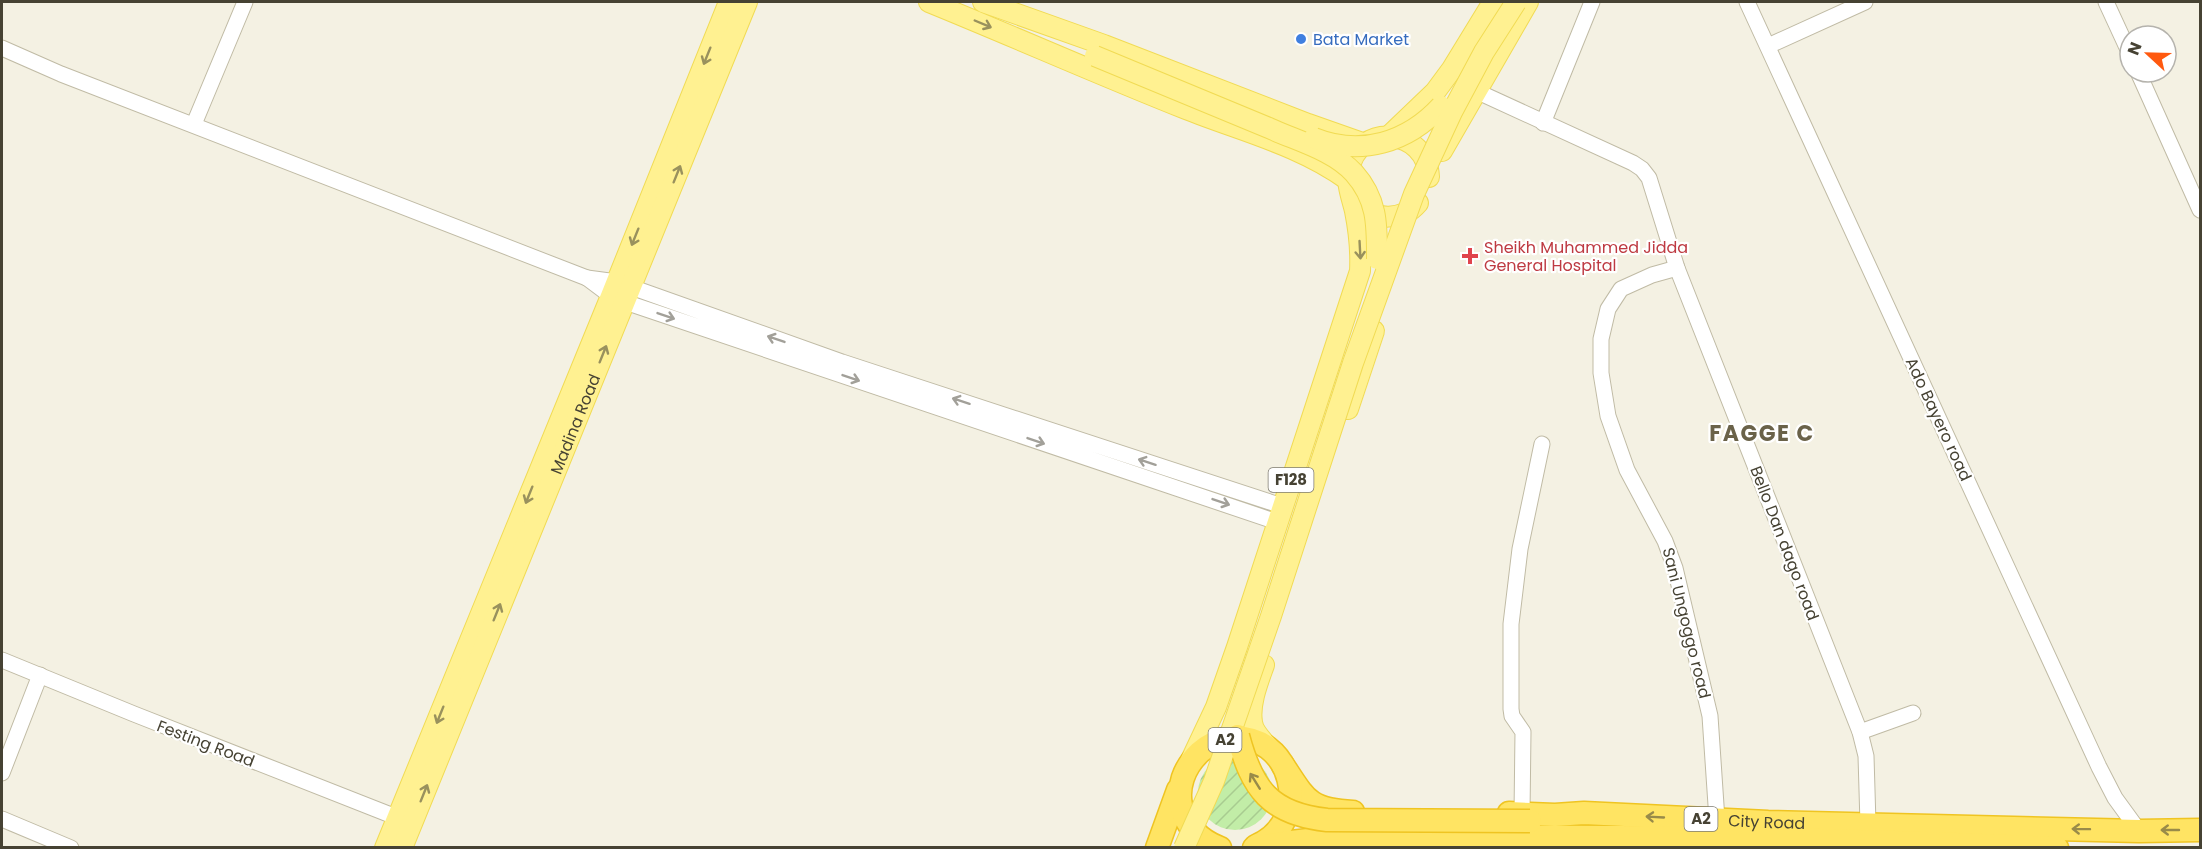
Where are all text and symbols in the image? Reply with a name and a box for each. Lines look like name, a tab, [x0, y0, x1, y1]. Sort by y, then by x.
one-way arrow	[973, 19, 992, 30]
north arrow	[2118, 24, 2178, 84]
place label: Bata Market	[1313, 28, 1409, 51]
marker: Bata Market	[1294, 32, 1308, 46]
text: N	[2122, 39, 2147, 58]
one-way arrow	[701, 46, 712, 65]
one-way arrow	[672, 165, 683, 184]
one-way arrow	[628, 227, 639, 246]
place label: Sheikh Muhammed Jidda General Hospital	[1484, 236, 1688, 277]
one-way arrow	[1355, 239, 1366, 259]
marker: Sheikh Muhammed Jidda General Hospital	[1461, 247, 1479, 265]
one-way arrow	[656, 311, 675, 322]
one-way arrow	[768, 332, 786, 343]
one-way arrow	[598, 346, 609, 364]
street label: Ado Bayero road	[1900, 354, 1977, 485]
street label: Madina Road	[545, 371, 606, 478]
one-way arrow	[841, 373, 860, 384]
one-way arrow	[952, 394, 971, 405]
district label: FAGGE C	[1709, 418, 1815, 449]
one-way arrow	[1026, 436, 1045, 447]
one-way arrow	[1138, 455, 1157, 466]
street label: Bello Dan dago road	[1744, 463, 1825, 624]
road number: F128	[1268, 468, 1314, 492]
one-way arrow	[523, 485, 534, 504]
one-way arrow	[1211, 498, 1230, 509]
street label: Sani Ungoggo road	[1657, 545, 1716, 701]
one-way arrow	[492, 604, 503, 622]
one-way arrow	[434, 705, 445, 723]
street label: Festing Road	[154, 714, 258, 773]
road number: A2	[1208, 728, 1242, 752]
one-way arrow	[1248, 772, 1261, 789]
one-way arrow	[419, 785, 430, 803]
road number: A2	[1684, 807, 1718, 831]
street label: City Road	[1728, 809, 1805, 835]
one-way arrow	[1645, 811, 1665, 822]
one-way arrow	[2071, 824, 2091, 835]
one-way arrow	[2160, 824, 2180, 836]

